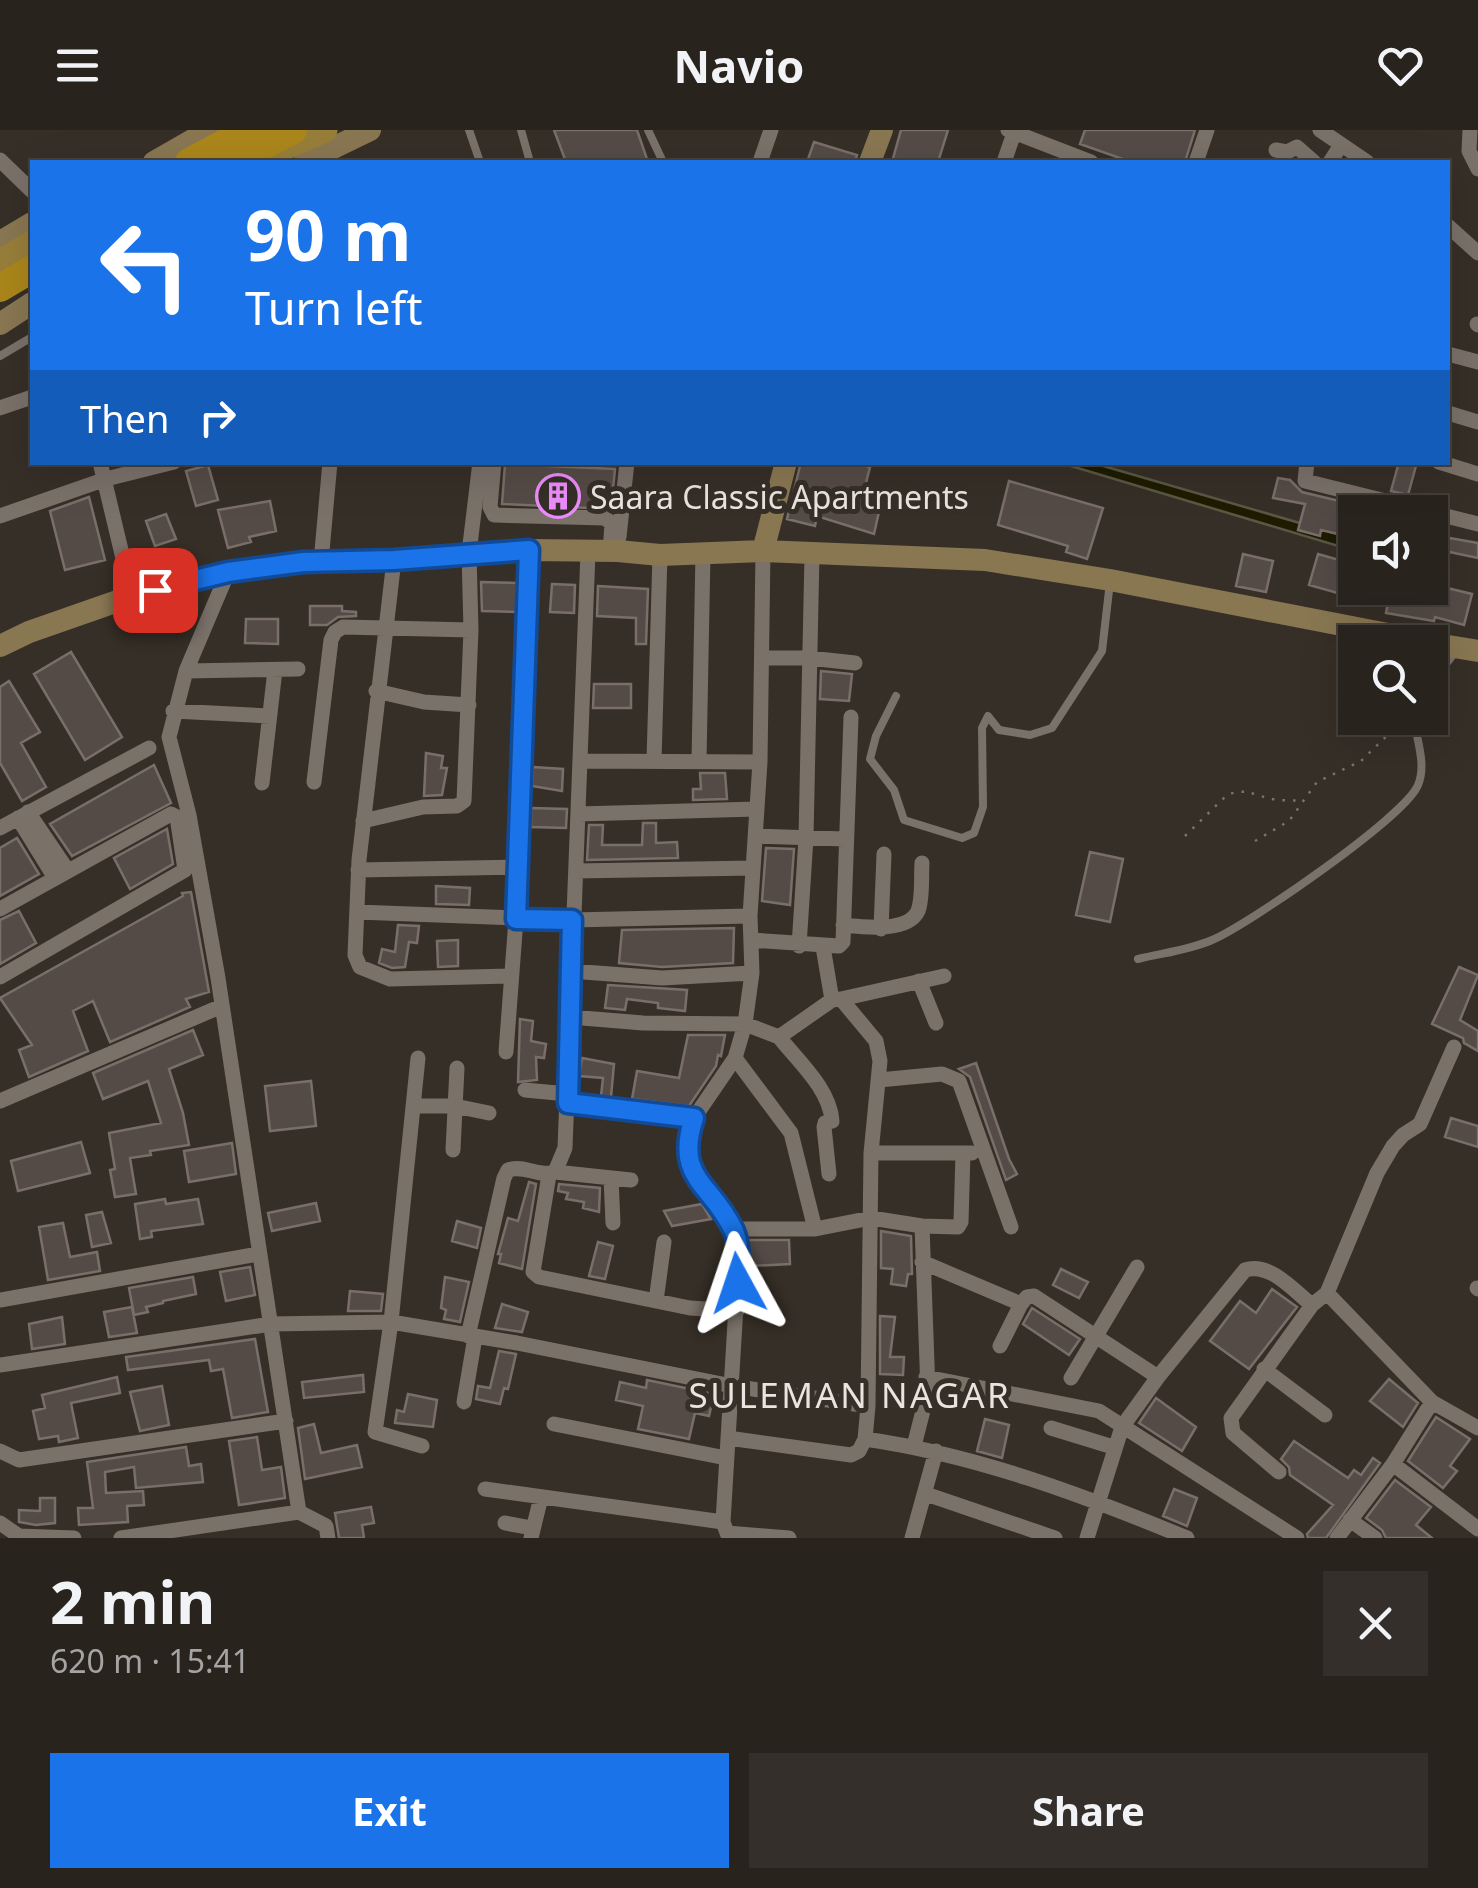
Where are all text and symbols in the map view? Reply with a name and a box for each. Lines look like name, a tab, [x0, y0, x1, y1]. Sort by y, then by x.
text: Navio	[674, 35, 804, 96]
icon: menu	[50, 38, 105, 93]
icon: heart	[1373, 38, 1428, 93]
text: 90 m	[245, 186, 412, 282]
icon: left	[80, 200, 210, 330]
text: Turn left	[245, 277, 422, 338]
icon: right	[190, 390, 245, 445]
text: Then	[80, 392, 170, 444]
building icon: Saara Classic Apartments	[535, 473, 581, 519]
place label: Saara Classic Apartments	[590, 475, 969, 518]
map controls	[1338, 495, 1448, 735]
button: sound	[1338, 495, 1448, 605]
pin	[113, 548, 198, 633]
icon: arrive	[128, 563, 183, 618]
button: search	[1338, 625, 1448, 735]
position arrow	[686, 1231, 790, 1335]
district label: SULEMAN NAGAR	[689, 1371, 1011, 1418]
text: 2 min	[50, 1560, 215, 1642]
button: close	[1323, 1571, 1428, 1676]
text: 620 m · 15:41	[50, 1639, 250, 1682]
button: Exit	[50, 1753, 729, 1868]
button: Share	[749, 1753, 1428, 1868]

